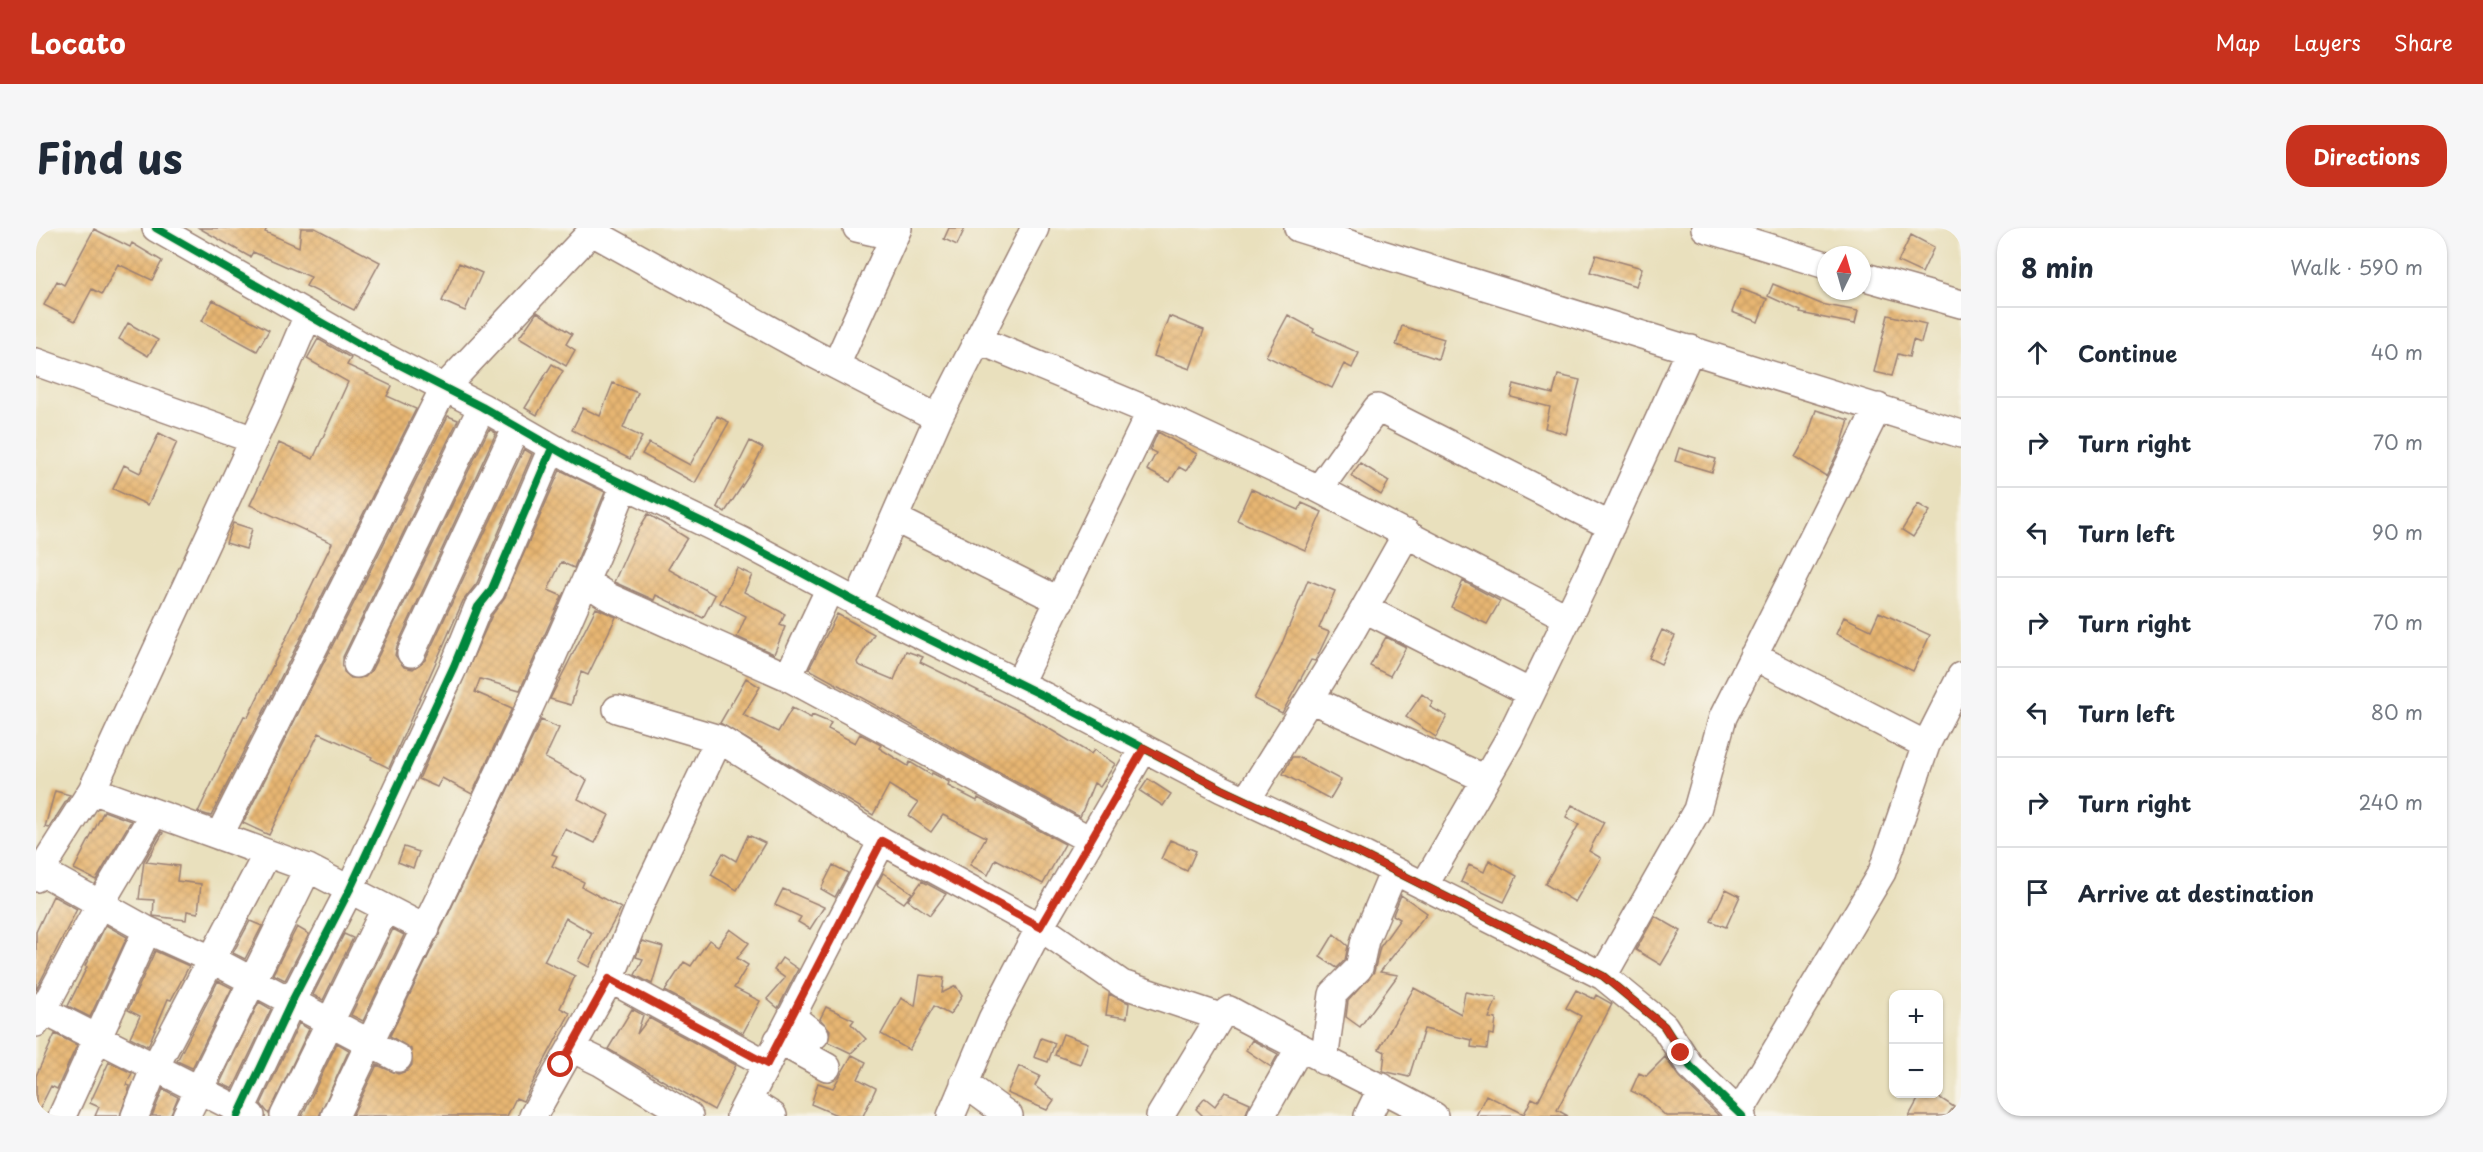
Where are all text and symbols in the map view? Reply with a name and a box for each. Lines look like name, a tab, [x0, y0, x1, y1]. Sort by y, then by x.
text: Locato	[30, 21, 126, 64]
text: Map	[2216, 26, 2260, 58]
text: Layers	[2293, 26, 2361, 58]
text: Share	[2394, 26, 2453, 58]
text: Find us	[36, 125, 183, 188]
button: Directions	[2286, 125, 2447, 187]
north arrow	[1817, 246, 1871, 300]
text: 8 min	[2021, 248, 2094, 287]
text: Walk · 590 m	[2290, 252, 2423, 282]
icon: ahead	[2021, 336, 2054, 369]
text: Continue	[2078, 336, 2177, 369]
text: 40 m	[2371, 337, 2423, 367]
icon: right	[2021, 426, 2054, 459]
text: Turn right	[2078, 426, 2191, 459]
text: 70 m	[2373, 427, 2423, 457]
icon: left	[2021, 516, 2054, 549]
text: Turn left	[2078, 516, 2175, 549]
text: 90 m	[2372, 517, 2423, 547]
icon: right	[2021, 606, 2054, 639]
text: Turn right	[2078, 606, 2191, 639]
text: 70 m	[2373, 607, 2423, 637]
icon: left	[2021, 696, 2054, 729]
text: Turn left	[2078, 696, 2175, 729]
text: 80 m	[2371, 697, 2423, 727]
icon: right	[2021, 786, 2054, 819]
text: Turn right	[2078, 786, 2191, 819]
text: 240 m	[2358, 787, 2423, 817]
icon: arrive	[2021, 876, 2054, 909]
text: Arrive at destination	[2078, 876, 2314, 909]
map controls	[1889, 990, 1943, 1098]
button: +	[1889, 990, 1943, 1044]
route end	[1667, 1039, 1693, 1065]
button: −	[1889, 1044, 1943, 1098]
route start	[547, 1051, 573, 1077]

